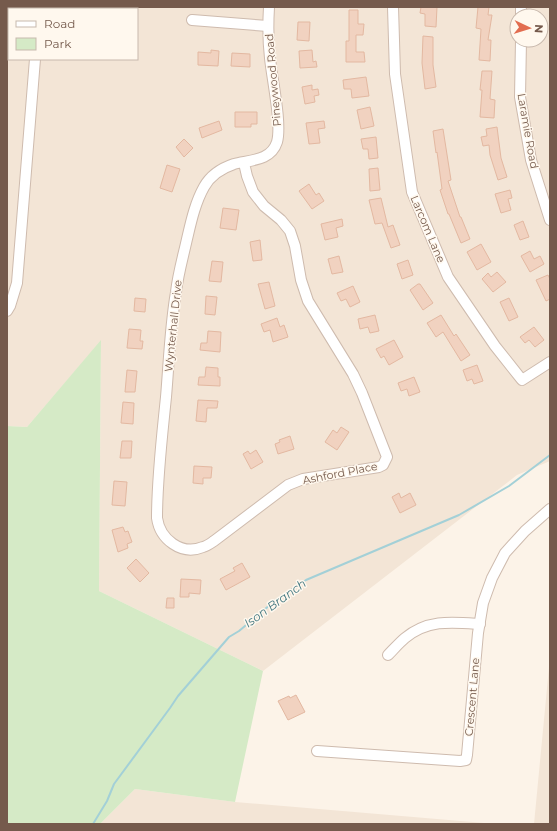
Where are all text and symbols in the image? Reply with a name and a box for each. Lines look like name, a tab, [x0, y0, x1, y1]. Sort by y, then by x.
legend	[8, 8, 138, 60]
north arrow	[509, 8, 549, 48]
text: Road	[44, 16, 75, 31]
text: N	[532, 24, 546, 34]
street label: Pineywood Road	[262, 33, 284, 127]
text: Park	[44, 36, 72, 51]
street label: Laramie Road	[514, 92, 542, 170]
street label: Larcom Lane	[408, 193, 449, 265]
street label: Wynterhall Drive	[161, 279, 185, 373]
street label: Ashford Place	[301, 459, 379, 487]
water label: Ison Branch	[241, 575, 309, 631]
street label: Crescent Lane	[462, 657, 482, 737]

